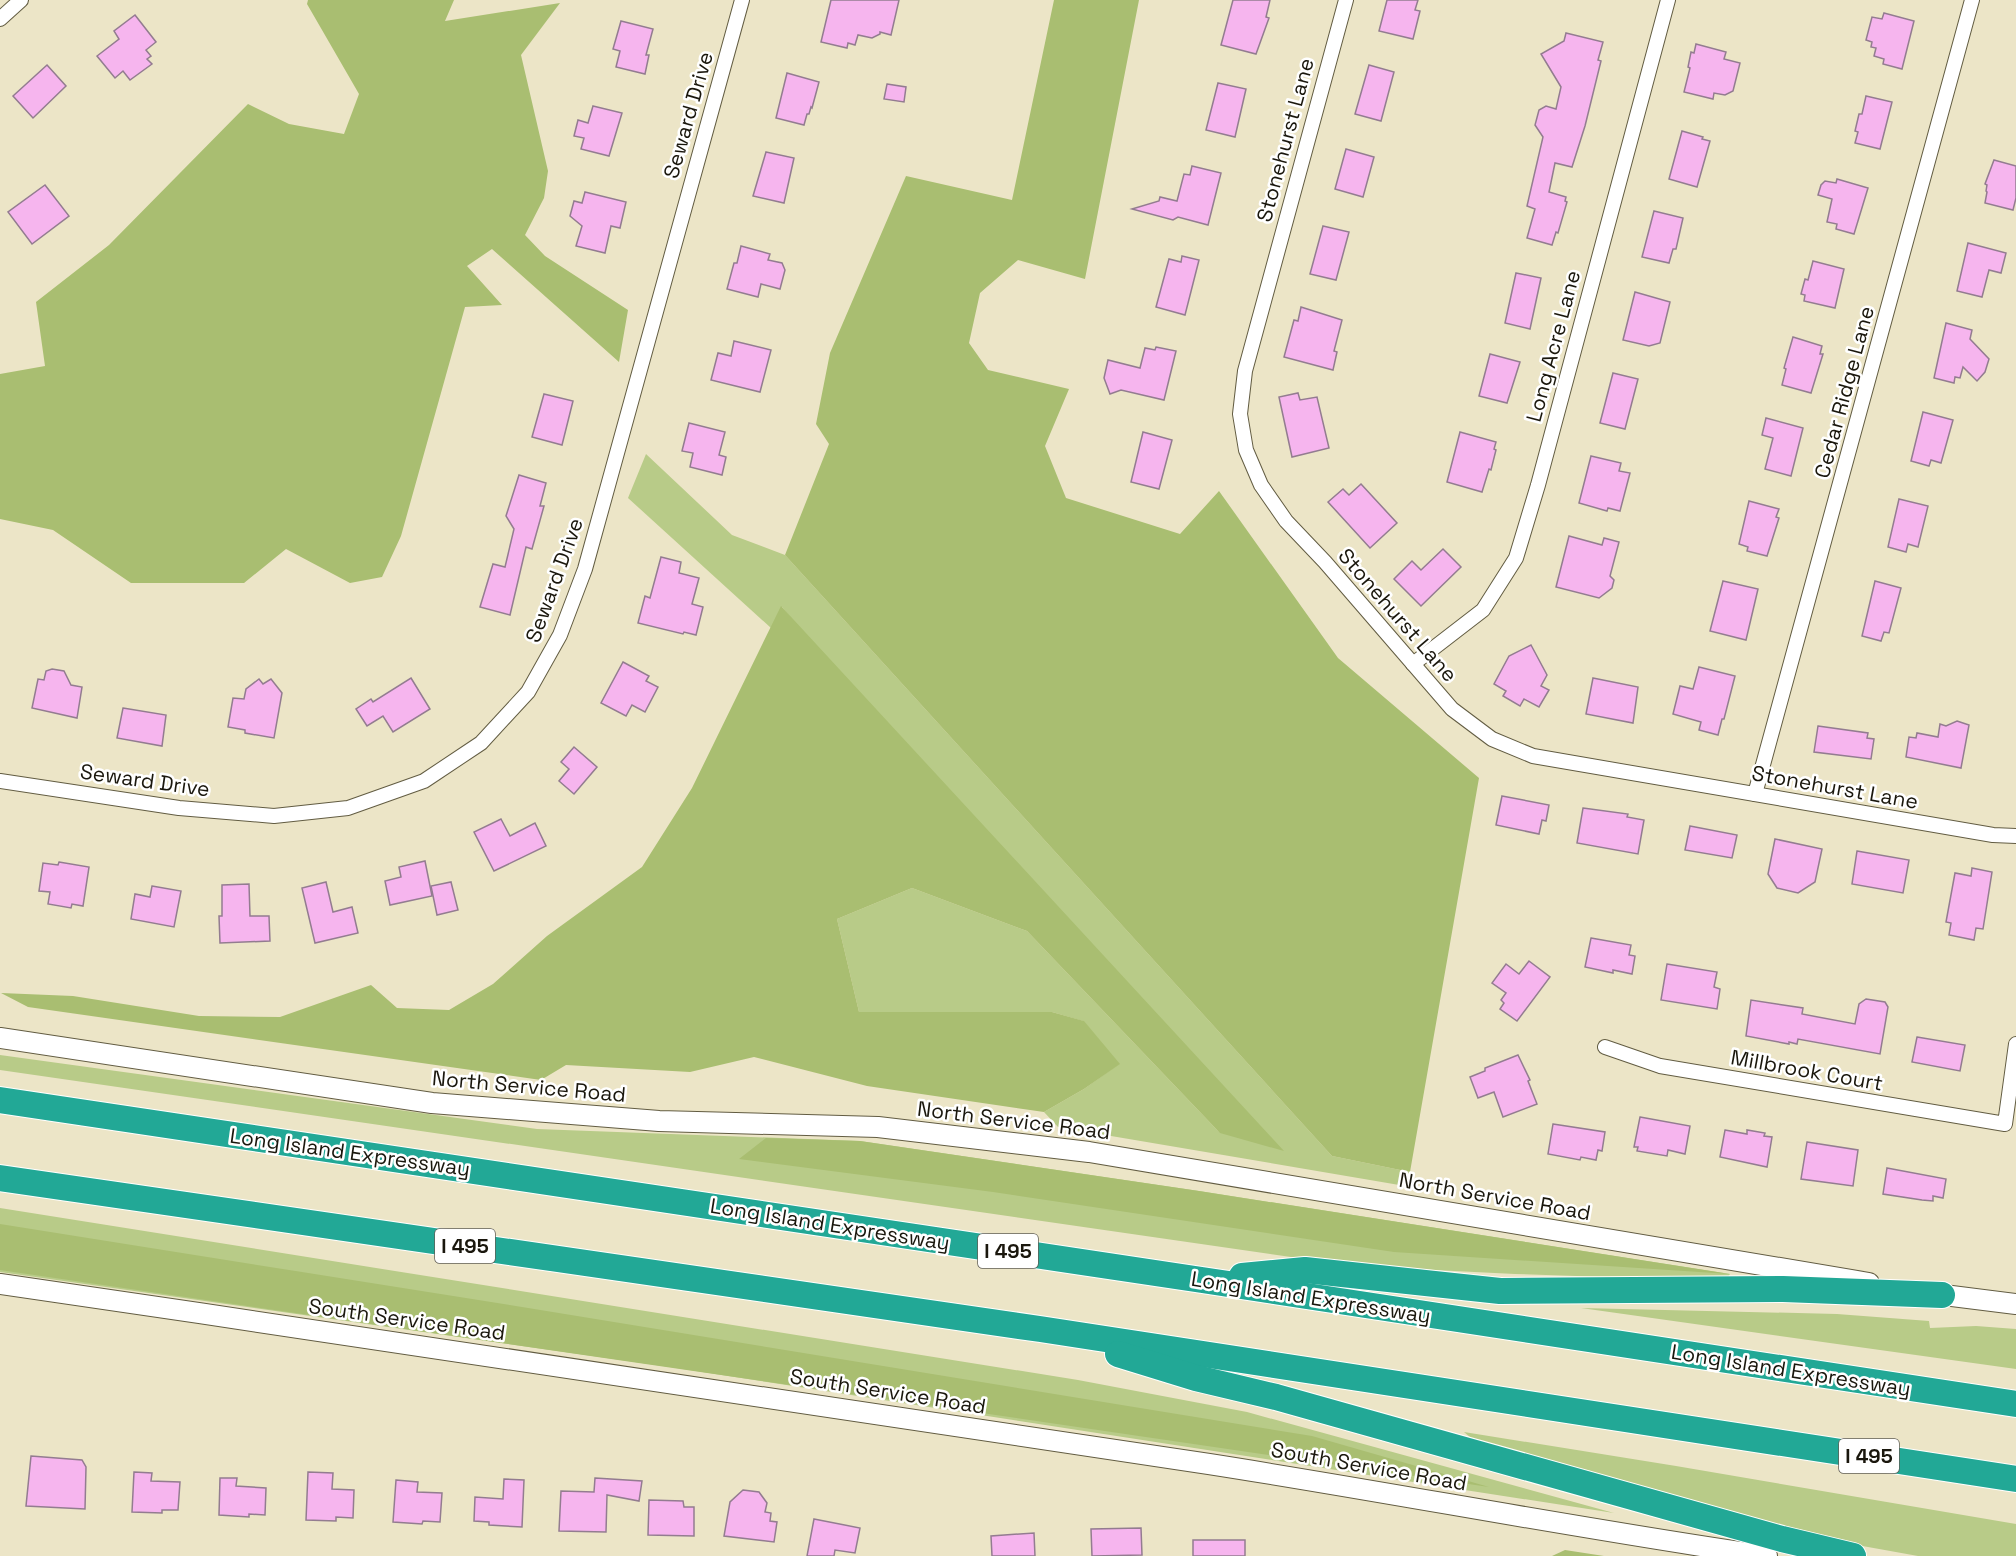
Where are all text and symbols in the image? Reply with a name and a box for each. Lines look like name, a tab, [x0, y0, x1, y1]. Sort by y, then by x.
street label: Seward Drive	[657, 49, 719, 181]
street label: Stonehurst Lane	[1250, 55, 1320, 225]
street label: Long Acre Lane	[1520, 267, 1586, 425]
street label: Cedar Ridge Lane	[1808, 303, 1880, 481]
street label: Seward Drive	[519, 514, 589, 646]
street label: Stonehurst Lane	[1333, 543, 1463, 687]
street label: Seward Drive	[78, 758, 212, 802]
street label: Stonehurst Lane	[1750, 759, 1920, 815]
street label: Millbrook Court	[1729, 1043, 1885, 1097]
street label: North Service Road	[431, 1064, 627, 1108]
street label: North Service Road	[916, 1095, 1112, 1145]
street label: Long Island Expressway	[228, 1122, 472, 1182]
street label: North Service Road	[1397, 1166, 1593, 1226]
street label: Long Island Expressway	[708, 1192, 952, 1256]
road number: I 495	[435, 1229, 495, 1263]
road number: I 495	[978, 1234, 1038, 1268]
street label: Long Island Expressway	[1189, 1265, 1433, 1329]
street label: South Service Road	[307, 1292, 507, 1346]
street label: Long Island Expressway	[1669, 1338, 1913, 1402]
street label: South Service Road	[788, 1362, 988, 1420]
street label: South Service Road	[1269, 1435, 1469, 1497]
road number: I 495	[1839, 1439, 1899, 1473]

